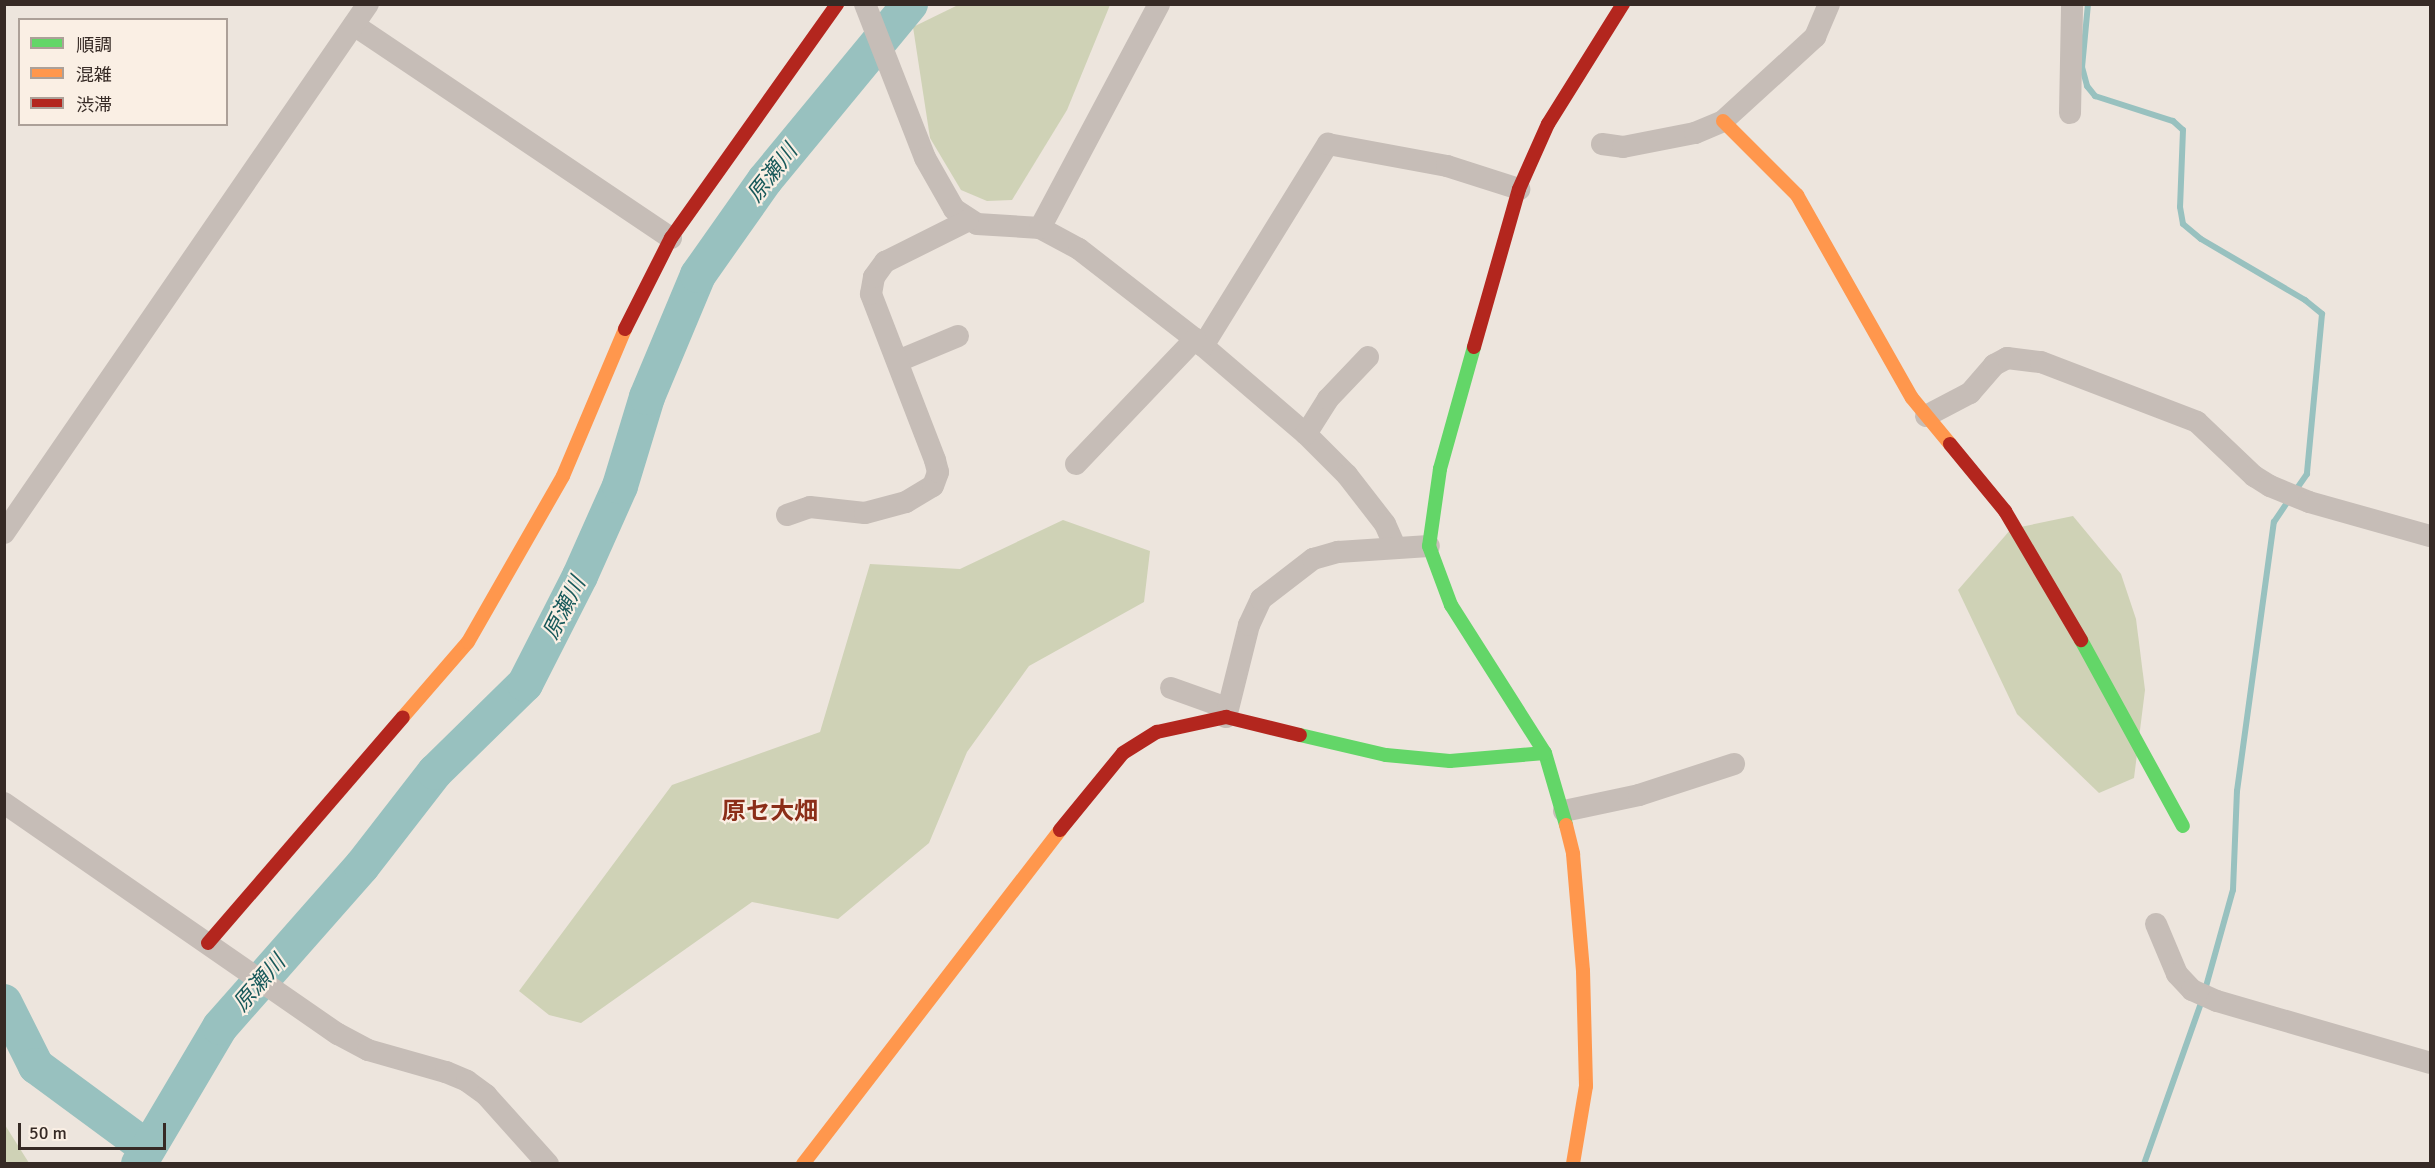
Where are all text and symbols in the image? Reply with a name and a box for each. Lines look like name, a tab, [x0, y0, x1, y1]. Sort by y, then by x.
legend	[18, 18, 228, 126]
text: 順調	[76, 34, 112, 56]
text: 混雑	[76, 64, 112, 86]
text: 渋滞	[76, 94, 112, 116]
water label: 原瀬川	[741, 139, 803, 207]
water label: 原瀬川	[537, 573, 591, 643]
district label: 原セ大畑	[722, 798, 818, 826]
water label: 原瀬川	[227, 949, 291, 1017]
scale bar	[21, 1111, 170, 1149]
text: 50 m	[29, 1122, 67, 1144]

